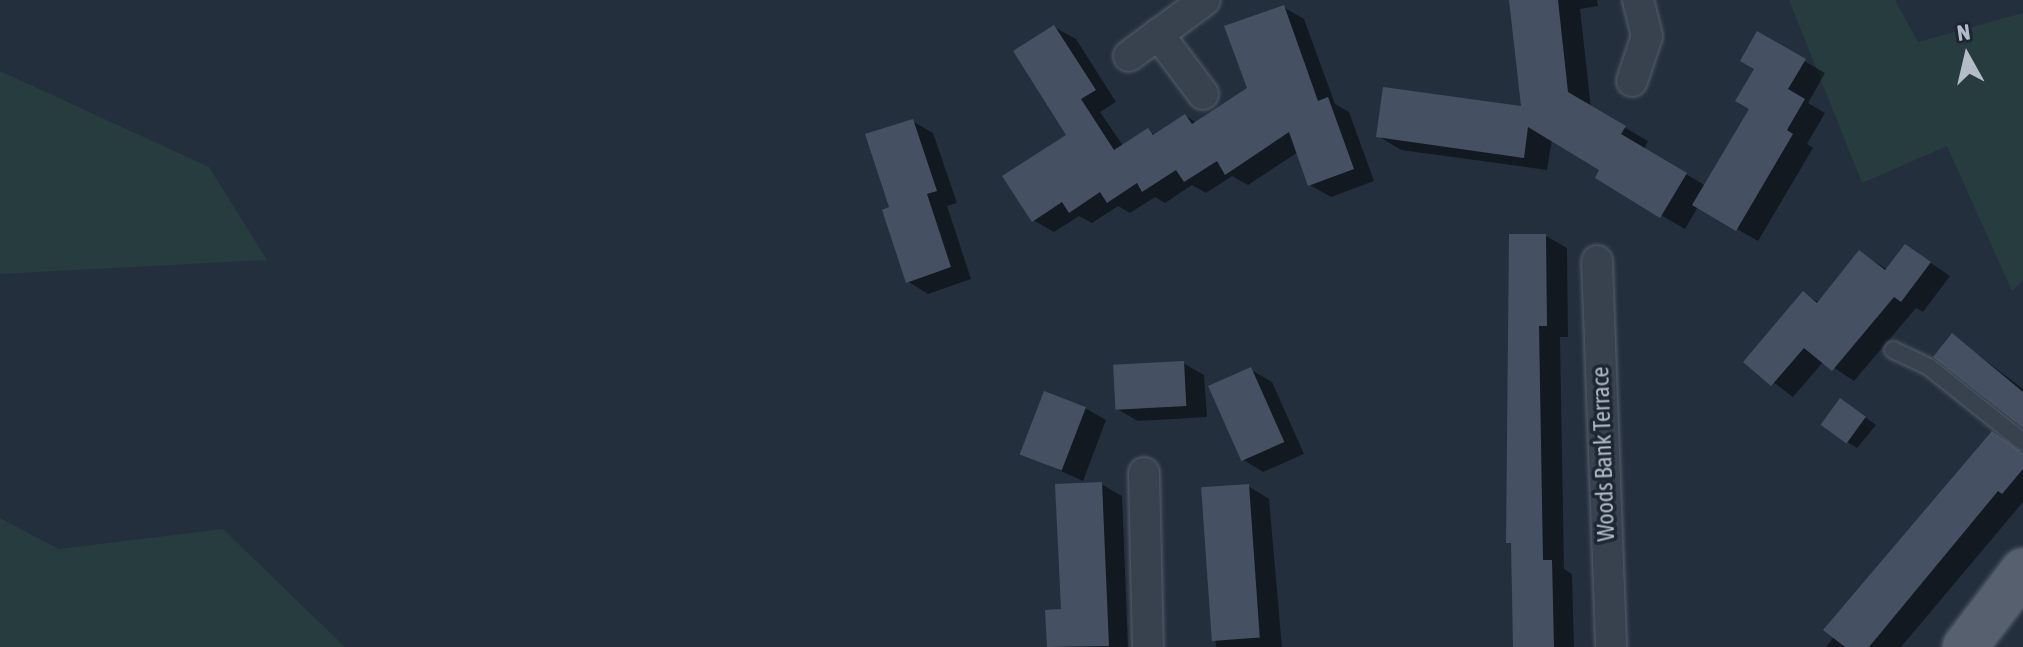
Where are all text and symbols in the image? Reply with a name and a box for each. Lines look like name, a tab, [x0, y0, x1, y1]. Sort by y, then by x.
north arrow	[1927, 16, 2007, 96]
text: N	[1955, 18, 1972, 46]
street label: Woods Bank Terrace	[1586, 366, 1620, 542]

